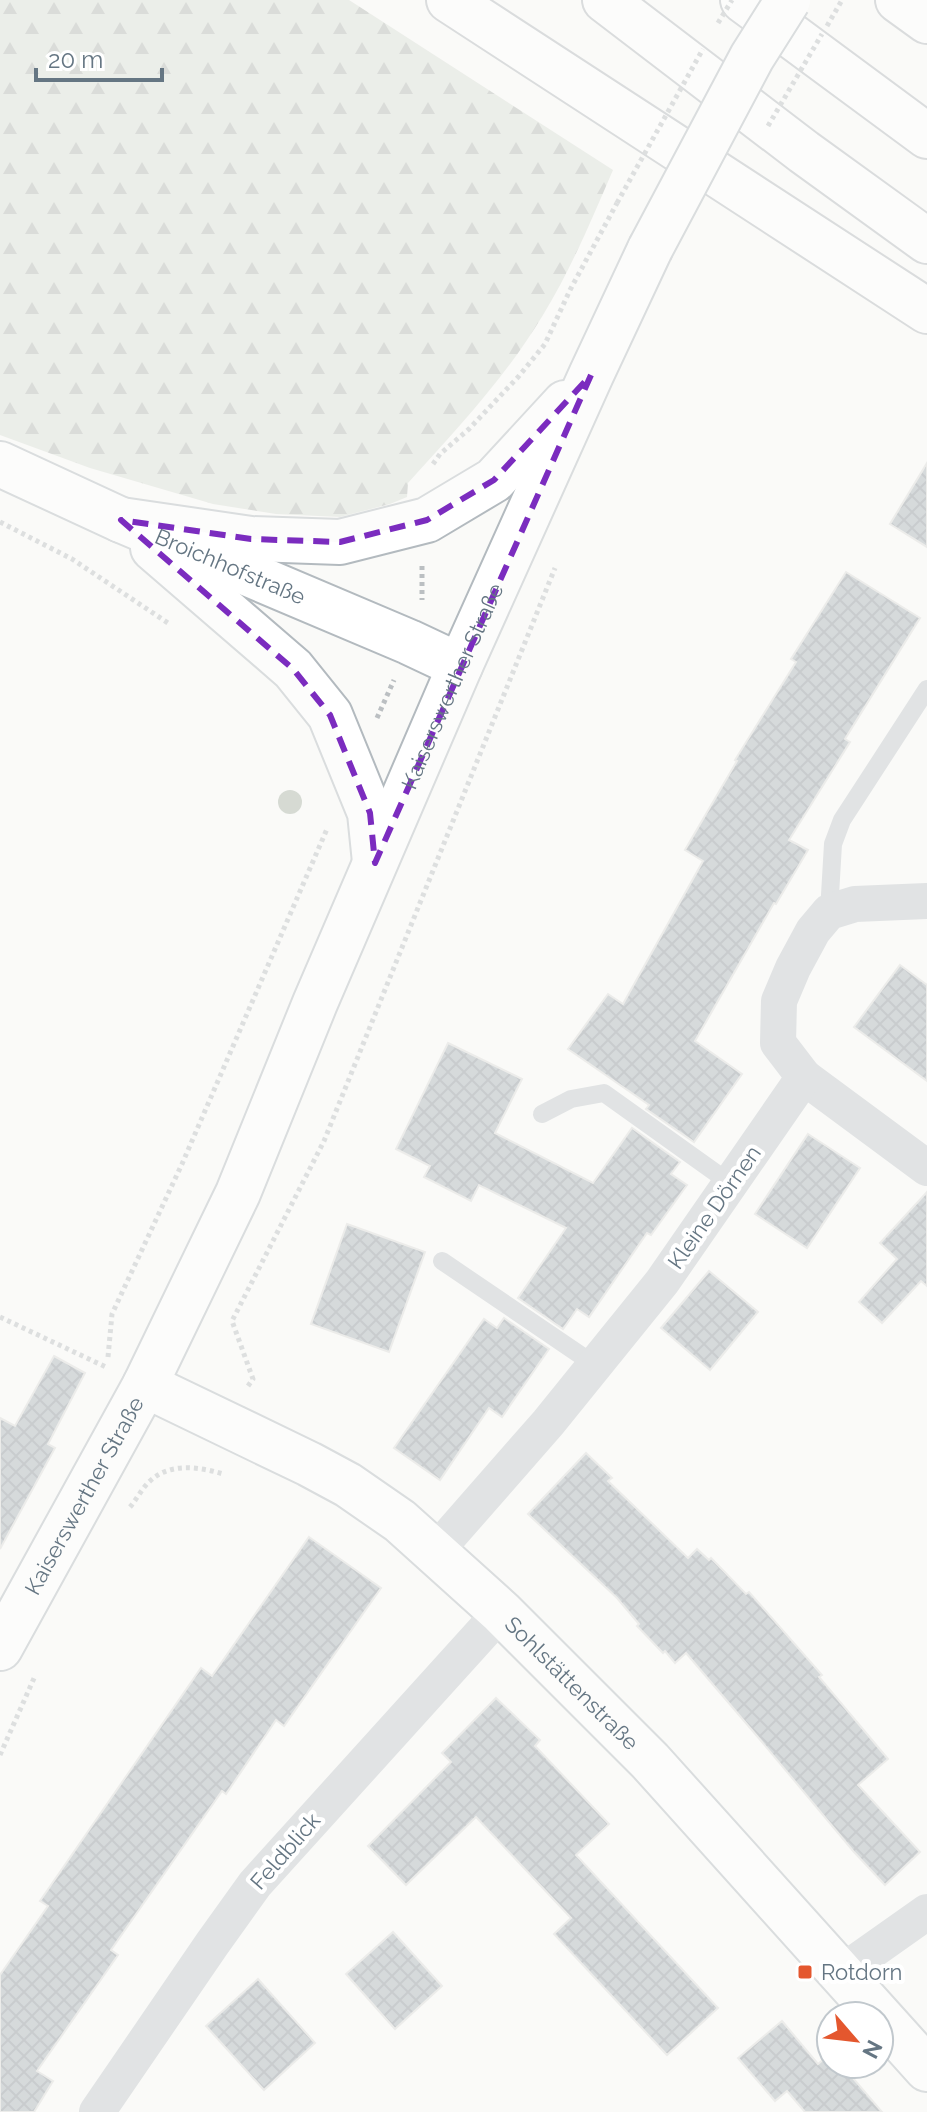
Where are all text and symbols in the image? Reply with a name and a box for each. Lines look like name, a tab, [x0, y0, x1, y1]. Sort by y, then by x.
scale bar	[36, 32, 162, 82]
text: 20 m	[48, 45, 103, 74]
street label: Broichhofstraße	[151, 523, 309, 610]
street label: Kaiserswerther Straße	[396, 579, 509, 793]
street label: Kleine Dörnen	[662, 1140, 766, 1274]
street label: Kaiserswerther Straße	[19, 1392, 149, 1599]
street label: Sohlstättenstraße	[500, 1611, 644, 1755]
street label: Feldblick	[245, 1807, 326, 1895]
place label: Rotdorn	[821, 1959, 902, 1985]
marker: Rotdorn	[796, 1963, 814, 1981]
north arrow	[815, 2000, 895, 2080]
text: N	[857, 2036, 888, 2063]

